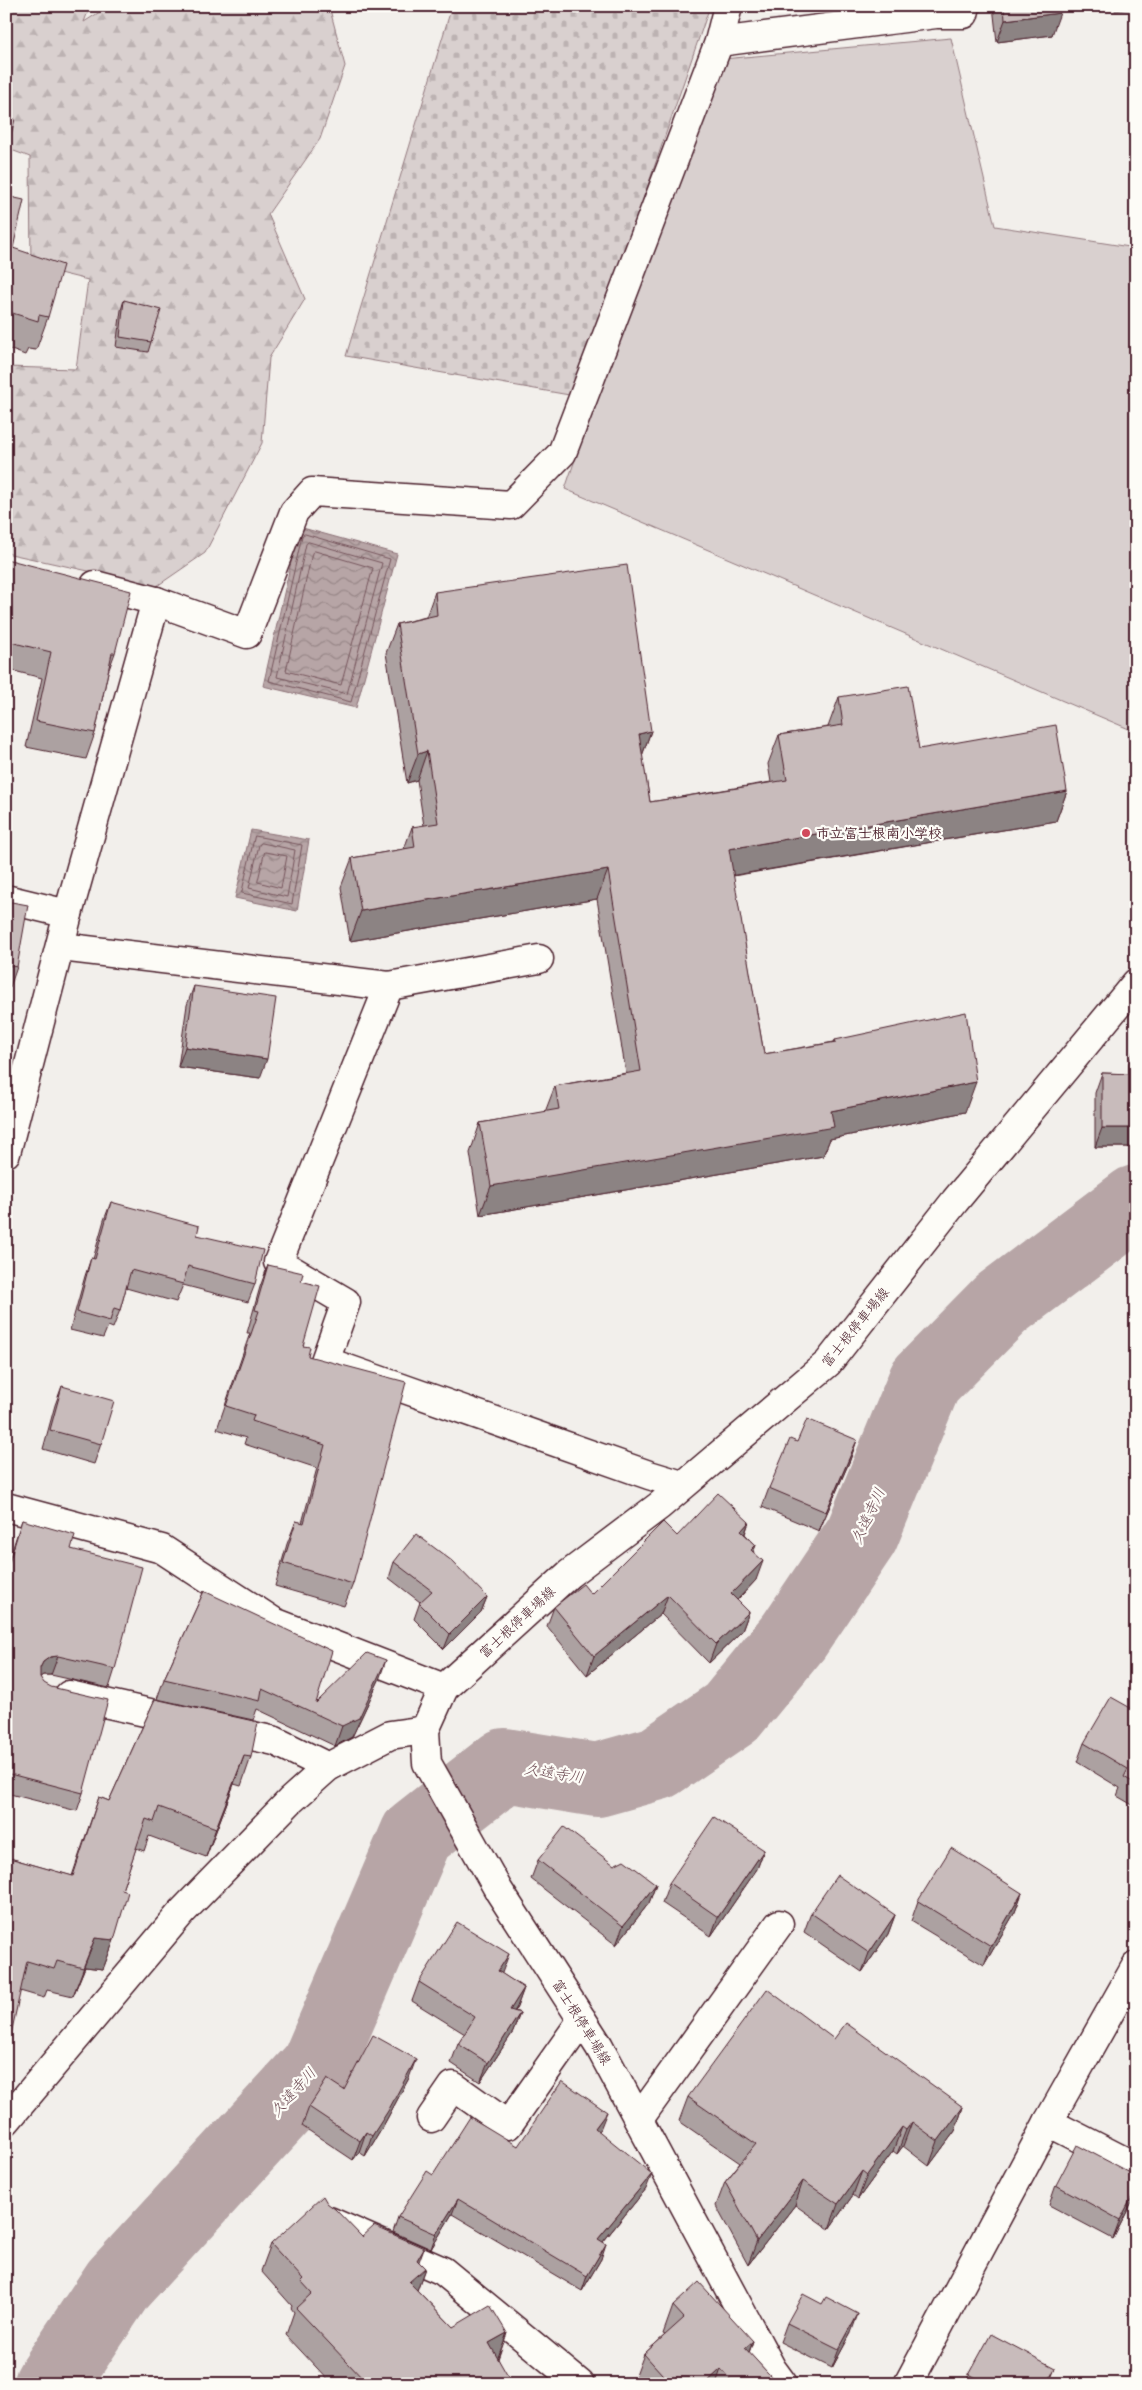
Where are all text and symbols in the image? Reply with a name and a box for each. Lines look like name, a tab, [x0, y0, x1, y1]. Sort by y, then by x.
place label: 市立富士根南小学校	[816, 823, 942, 845]
marker: 市立富士根南小学校	[800, 827, 812, 839]
street label: 富士根停車場線	[816, 1283, 895, 1373]
water label: 久遠寺川	[845, 1484, 892, 1549]
street label: 富士根停車場線	[474, 1581, 561, 1664]
water label: 久遠寺川	[522, 1757, 585, 1791]
street label: 富士根停車場線	[546, 1975, 616, 2070]
water label: 久遠寺川	[265, 2062, 323, 2123]

